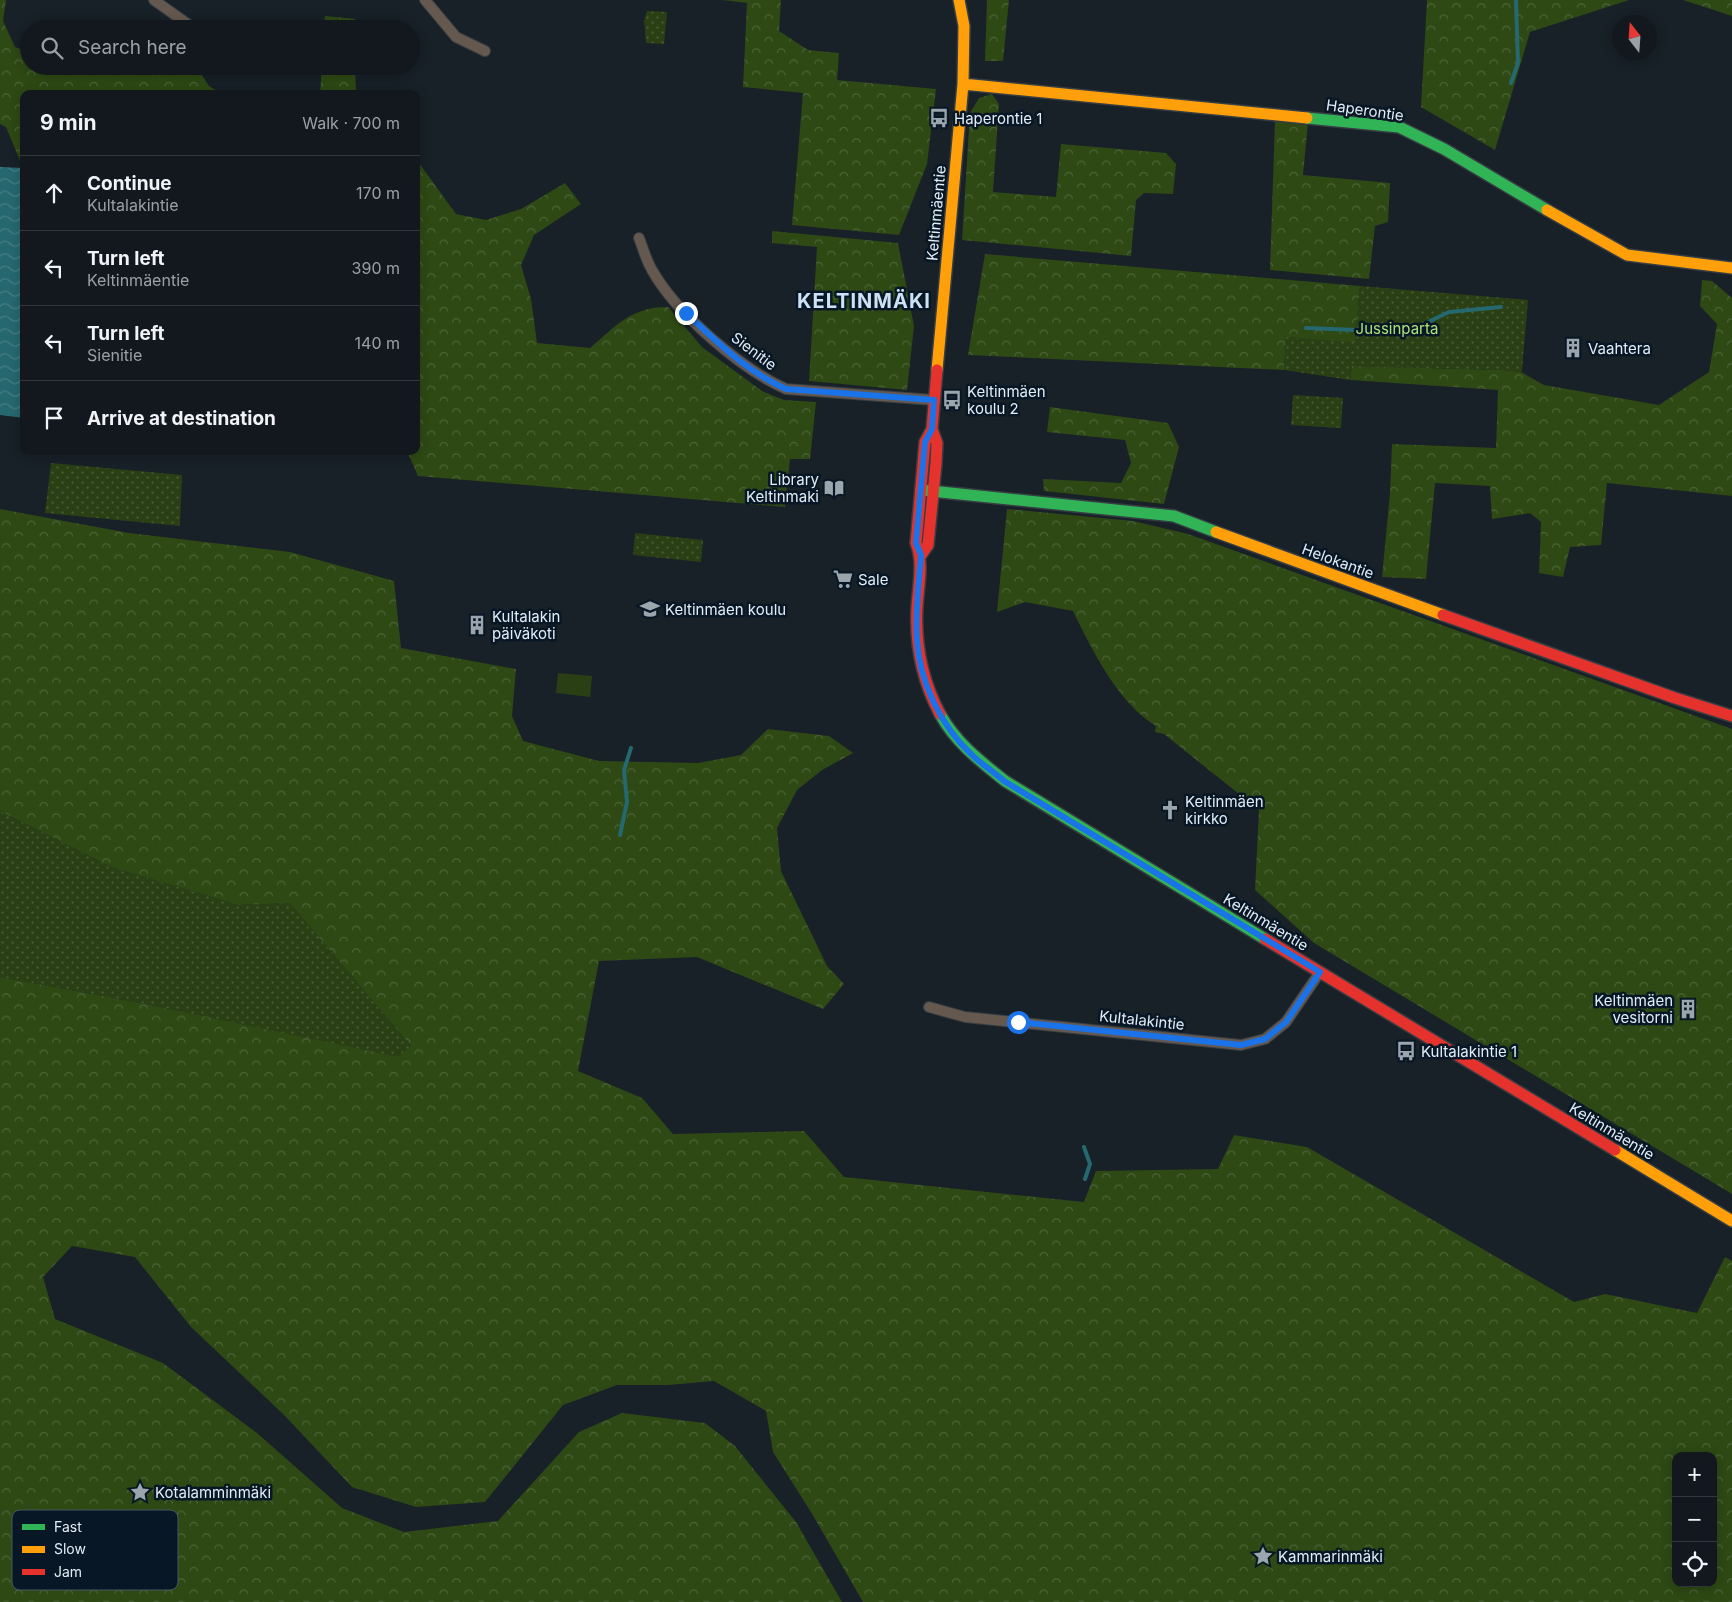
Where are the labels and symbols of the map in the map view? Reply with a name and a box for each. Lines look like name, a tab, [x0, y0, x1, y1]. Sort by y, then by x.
north arrow	[1612, 15, 1657, 60]
street label: Haperontie	[1325, 95, 1405, 125]
bus stop icon: Haperontie 1	[928, 107, 950, 129]
place label: Haperontie 1	[954, 109, 1042, 128]
street label: Keltinmäentie	[922, 164, 950, 262]
district label: KELTINMÄKI	[797, 289, 931, 313]
route end	[675, 302, 698, 325]
park label: Jussinparta	[1356, 319, 1438, 338]
street label: Sienitie	[728, 328, 780, 374]
building icon: Vaahtera	[1562, 337, 1584, 359]
place label: Vaahtera	[1588, 339, 1651, 358]
place label: Keltinmäen koulu 2	[967, 382, 1046, 418]
bus stop icon: Keltinmäen koulu 2	[941, 389, 963, 411]
place label: Library Keltinmaki	[746, 470, 820, 506]
library icon: Library Keltinmaki	[823, 477, 845, 499]
street label: Helokantie	[1299, 539, 1377, 583]
supermarket icon: Sale	[832, 568, 854, 590]
place label: Sale	[858, 570, 888, 589]
school or university icon: Keltinmäen koulu	[639, 598, 661, 620]
place label: Keltinmäen koulu	[665, 600, 786, 619]
place label: Kultalakin päiväkoti	[492, 607, 560, 643]
building icon: Kultalakin päiväkoti	[466, 614, 488, 636]
place label: Keltinmäen kirkko	[1185, 792, 1264, 828]
church icon: Keltinmäen kirkko	[1159, 799, 1181, 821]
street label: Keltinmäentie	[1220, 889, 1312, 955]
place label: Keltinmäen vesitorni	[1594, 991, 1673, 1027]
building icon: Keltinmäen vesitorni	[1677, 998, 1699, 1020]
street label: Kultalakintie	[1098, 1006, 1186, 1034]
route start	[1007, 1011, 1030, 1034]
bus stop icon: Kultalakintie 1	[1395, 1040, 1417, 1062]
place label: Kultalakintie 1	[1421, 1042, 1517, 1061]
street label: Keltinmäentie	[1566, 1098, 1658, 1164]
place icon: Kotalamminmäki	[129, 1481, 151, 1503]
place label: Kotalamminmäki	[155, 1483, 271, 1502]
legend	[12, 1510, 178, 1590]
text: Fast	[54, 1518, 82, 1535]
text: Slow	[54, 1540, 86, 1557]
place icon: Kammarinmäki	[1252, 1545, 1274, 1567]
place label: Kammarinmäki	[1278, 1547, 1383, 1566]
text: Jam	[54, 1563, 82, 1580]

